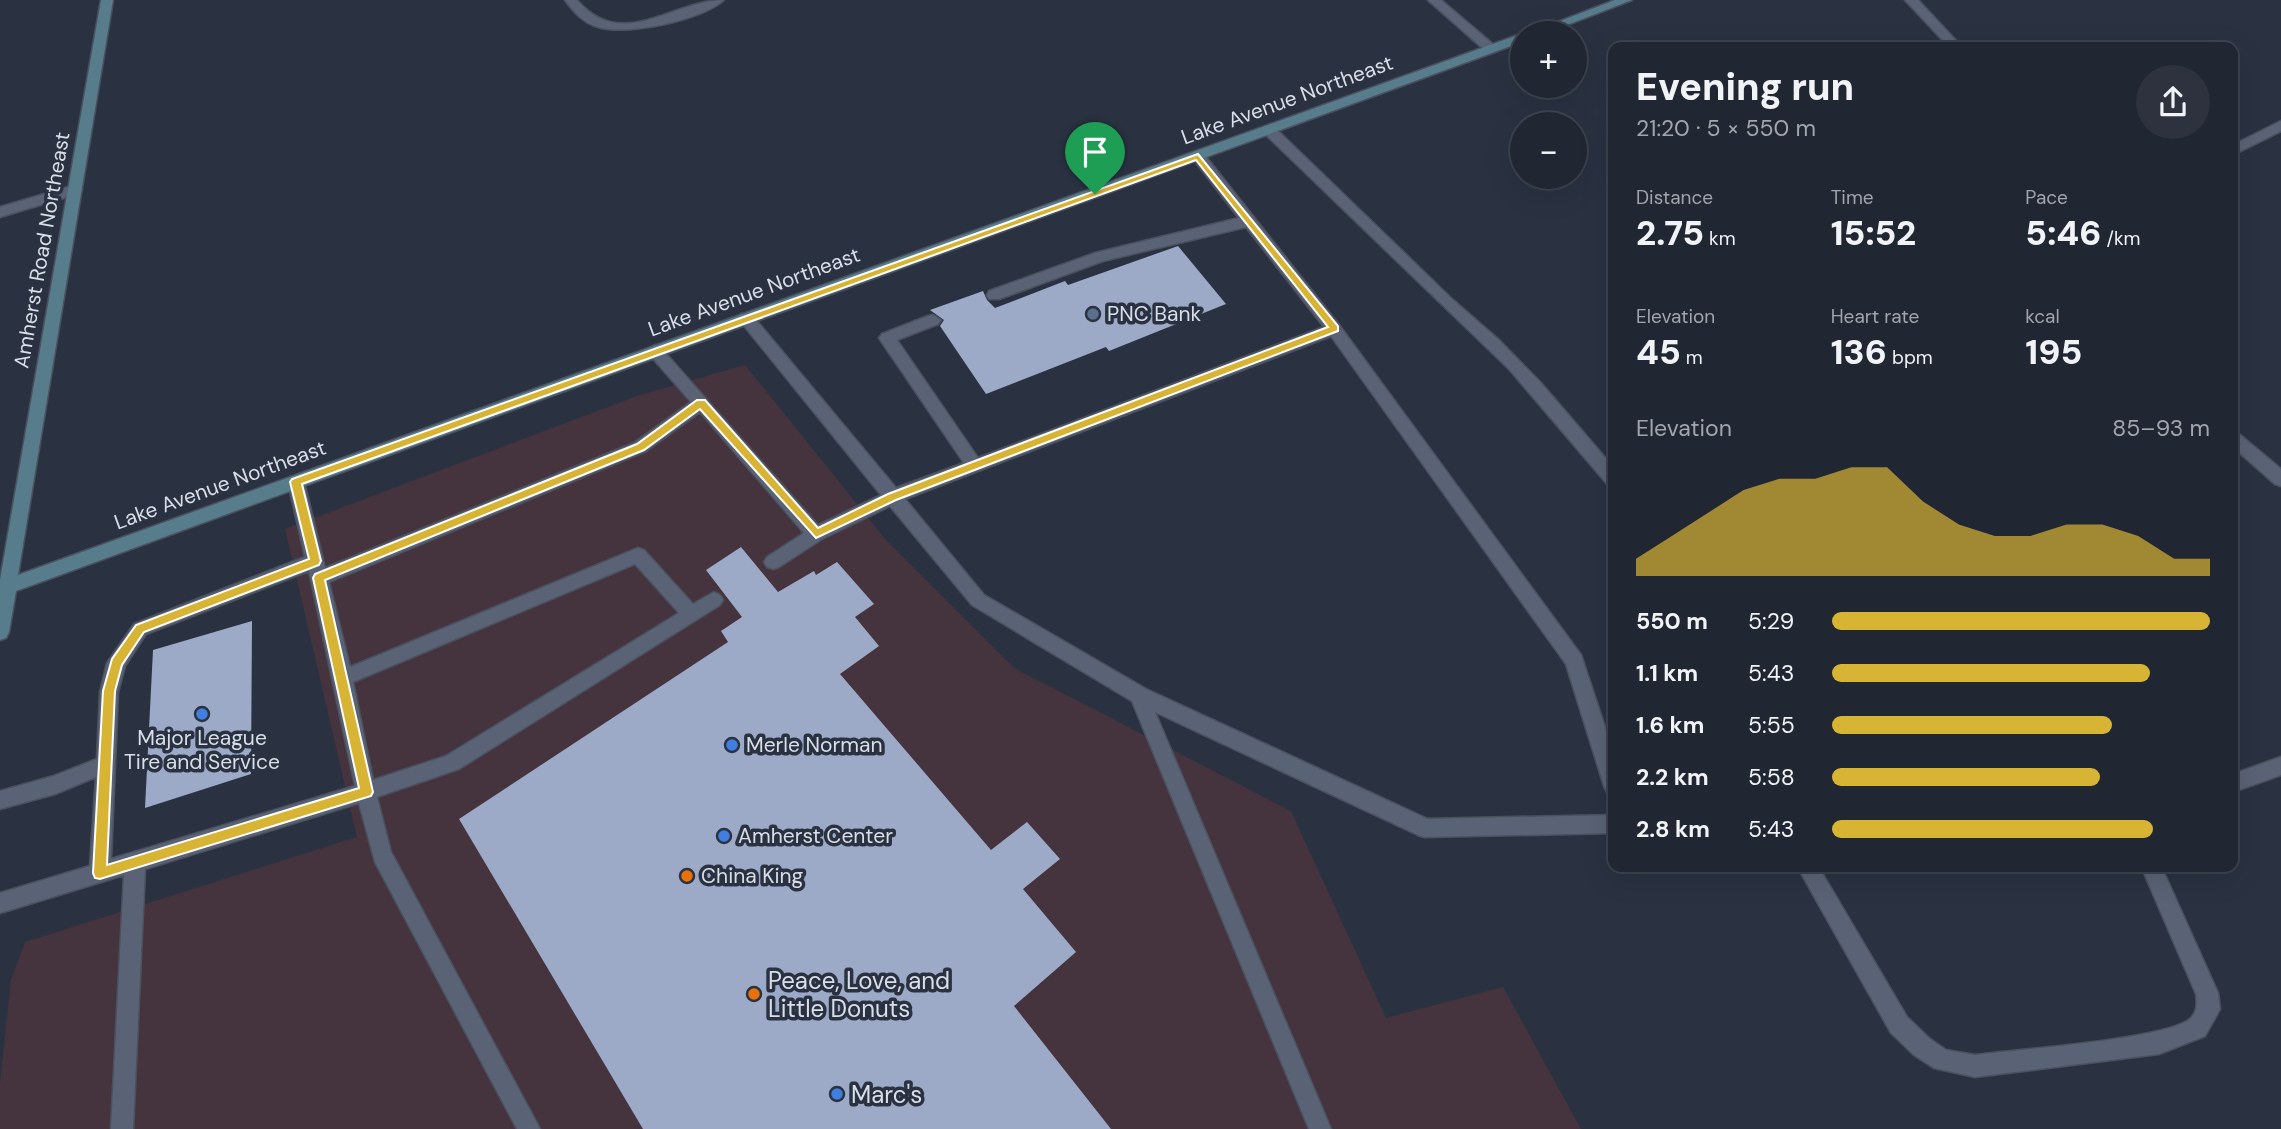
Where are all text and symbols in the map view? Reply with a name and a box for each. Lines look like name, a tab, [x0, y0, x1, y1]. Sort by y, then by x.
map controls	[1510, 21, 1587, 189]
button: +	[1510, 21, 1587, 98]
street label: Lake Avenue Northeast	[1177, 49, 1397, 151]
text: Evening run	[1636, 62, 1854, 112]
button: share	[2136, 65, 2210, 139]
button: −	[1510, 112, 1587, 189]
text: 21:20 · 5 × 550 m	[1636, 113, 1816, 143]
pin	[1065, 122, 1125, 194]
street label: Amherst Road Northeast	[7, 130, 77, 370]
icon: arrive	[1076, 133, 1114, 171]
text: Distance	[1636, 185, 1713, 210]
text: Time	[1831, 185, 1874, 210]
text: Pace	[2025, 185, 2068, 210]
text: 2.75	[1636, 210, 1704, 256]
text: 15:52	[1831, 210, 1916, 256]
text: 5:46	[2025, 210, 2101, 256]
text: km	[1704, 226, 1736, 251]
text: /km	[2101, 226, 2140, 251]
street label: Lake Avenue Northeast	[644, 241, 864, 343]
place label: PNC Bank	[1107, 300, 1201, 328]
text: Elevation	[1636, 304, 1715, 329]
text: Heart rate	[1831, 304, 1919, 329]
text: kcal	[2025, 304, 2060, 329]
marker: PNC Bank	[1085, 306, 1101, 322]
text: 45	[1636, 329, 1681, 375]
text: 136	[1831, 329, 1887, 375]
text: 195	[2025, 329, 2082, 375]
text: m	[1681, 345, 1703, 370]
text: bpm	[1887, 345, 1933, 370]
text: Elevation	[1636, 413, 1732, 443]
text: 85–93 m	[2112, 413, 2210, 443]
street label: Lake Avenue Northeast	[110, 434, 330, 536]
text: 550 m	[1636, 606, 1708, 636]
text: 5:29	[1748, 606, 1794, 636]
text: 1.1 km	[1636, 658, 1698, 688]
text: 5:43	[1748, 658, 1794, 688]
marker: Major League Tire and Service	[194, 706, 210, 722]
text: 1.6 km	[1636, 710, 1704, 740]
text: 5:55	[1748, 710, 1795, 740]
place label: Major League Tire and Service	[124, 724, 280, 776]
place label: Merle Norman	[746, 731, 882, 759]
marker: Merle Norman	[724, 737, 740, 753]
text: 2.2 km	[1636, 762, 1709, 792]
text: 5:58	[1748, 762, 1795, 792]
text: 2.8 km	[1636, 814, 1710, 844]
text: 5:43	[1748, 814, 1794, 844]
place label: Amherst Center	[738, 822, 893, 850]
marker: Amherst Center	[716, 828, 732, 844]
place label: China King	[701, 862, 804, 890]
marker: China King	[679, 868, 695, 884]
place label: Peace, Love, and Little Donuts	[768, 965, 950, 1024]
marker: Peace, Love, and Little Donuts	[746, 986, 762, 1002]
place label: Marc's	[851, 1079, 922, 1110]
marker: Marc's	[829, 1086, 845, 1102]

